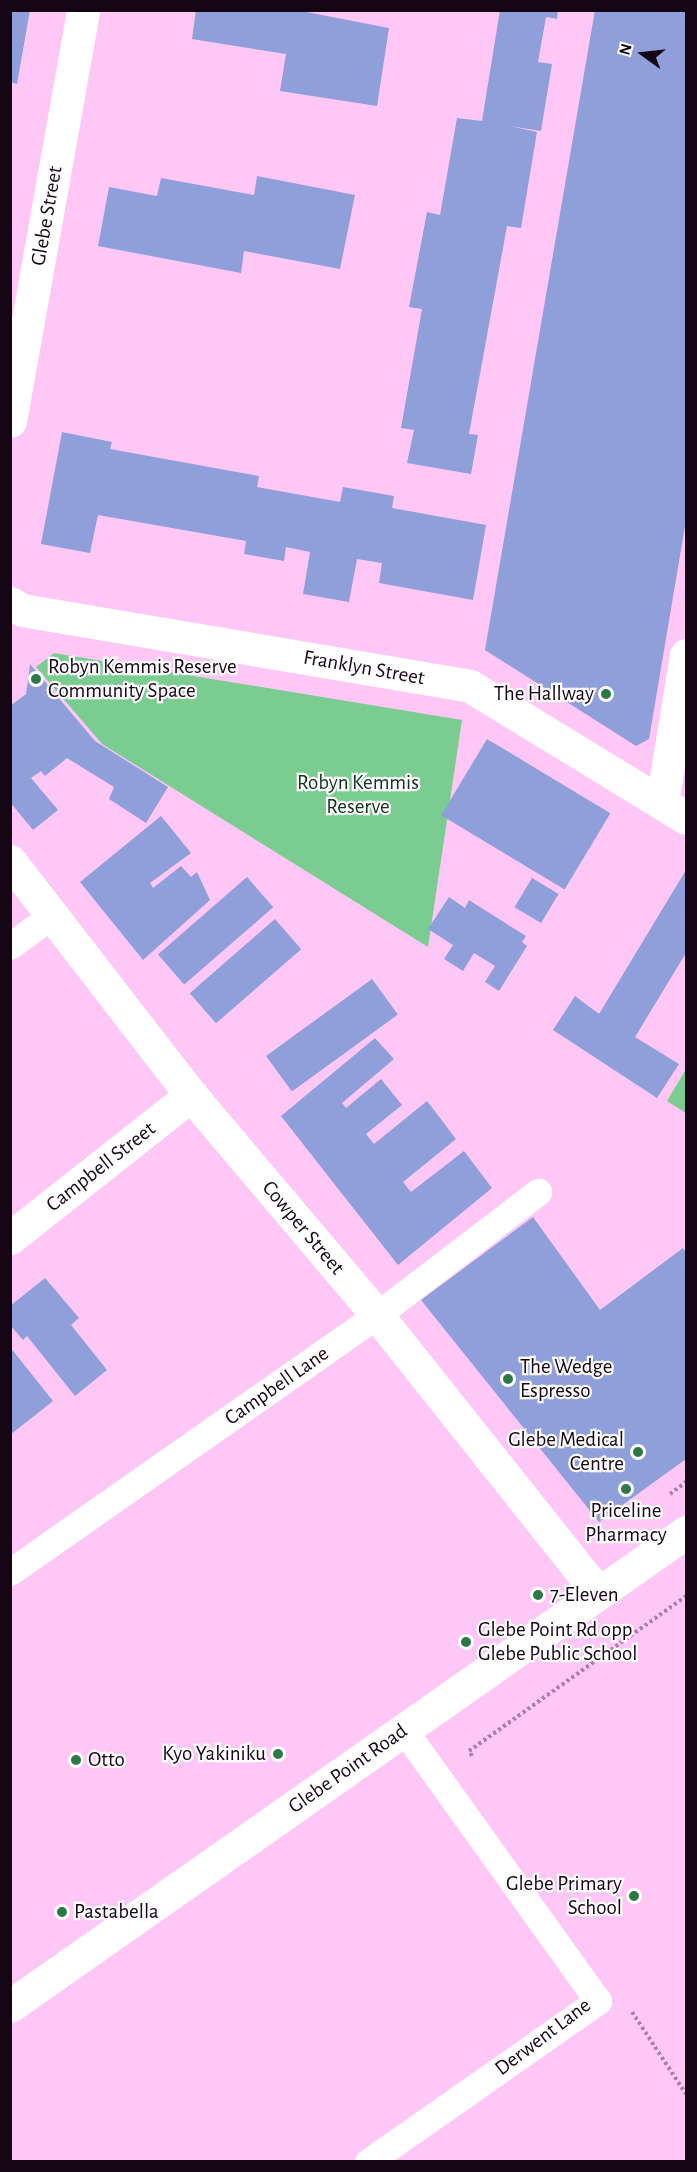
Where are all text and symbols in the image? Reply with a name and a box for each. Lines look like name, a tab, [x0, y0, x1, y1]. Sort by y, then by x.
north arrow	[613, 24, 673, 84]
text: N	[616, 42, 635, 57]
street label: Glebe Street	[26, 164, 68, 268]
street label: Franklyn Street	[301, 645, 427, 691]
place label: Robyn Kemmis Reserve Community Space	[48, 654, 237, 704]
marker: Robyn Kemmis Reserve Community Space	[29, 672, 43, 686]
place label: The Hallway	[494, 681, 594, 707]
marker: The Hallway	[599, 687, 613, 701]
park label: Robyn Kemmis Reserve	[297, 770, 419, 820]
street label: Campbell Street	[41, 1117, 161, 1217]
street label: Cowper Street	[256, 1176, 350, 1280]
street label: Campbell Lane	[220, 1341, 334, 1431]
place label: The Wedge Espresso	[520, 1354, 612, 1404]
marker: The Wedge Espresso	[501, 1372, 515, 1386]
place label: Glebe Medical Centre	[508, 1427, 624, 1477]
marker: Glebe Medical Centre	[629, 1443, 647, 1461]
marker: Priceline Pharmacy	[619, 1482, 633, 1496]
place label: Priceline Pharmacy	[585, 1498, 667, 1548]
place label: 7-Eleven	[550, 1582, 619, 1608]
marker: 7-Eleven	[531, 1588, 545, 1602]
place label: Glebe Point Rd opp Glebe Public School	[478, 1617, 637, 1667]
marker: Glebe Point Rd opp Glebe Public School	[459, 1635, 473, 1649]
street label: Glebe Point Road	[284, 1719, 412, 1819]
place label: Kyo Yakiniku	[162, 1741, 266, 1767]
place label: Otto	[88, 1747, 125, 1773]
marker: Kyo Yakiniku	[271, 1747, 285, 1761]
marker: Otto	[69, 1753, 83, 1767]
place label: Glebe Primary School	[506, 1871, 622, 1921]
marker: Glebe Primary School	[627, 1889, 641, 1903]
place label: Pastabella	[74, 1899, 159, 1925]
marker: Pastabella	[55, 1905, 69, 1919]
street label: Derwent Lane	[490, 1993, 596, 2081]

